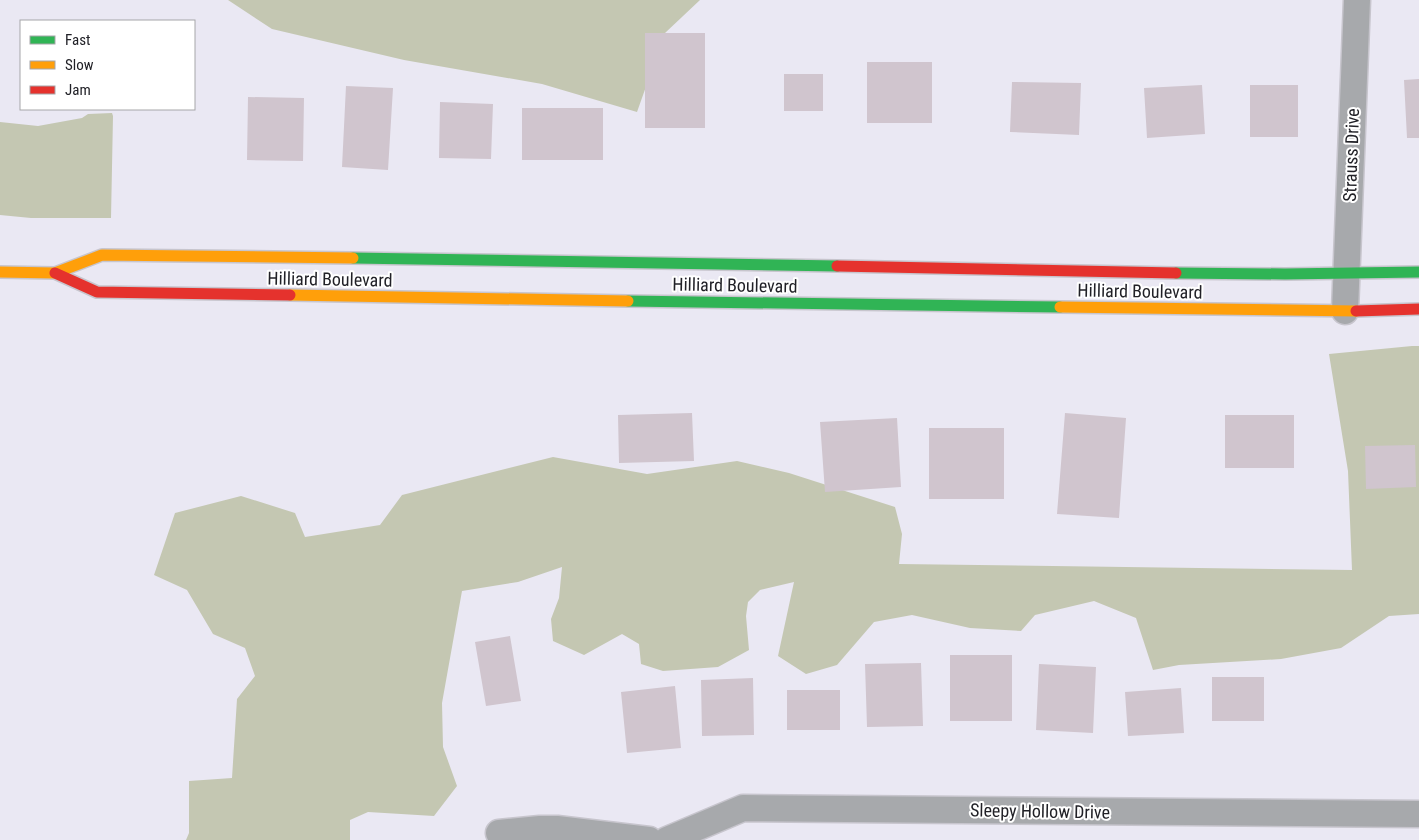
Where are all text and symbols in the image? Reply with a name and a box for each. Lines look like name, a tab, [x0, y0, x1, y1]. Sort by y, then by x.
legend	[20, 20, 195, 110]
text: Fast	[65, 31, 90, 49]
text: Slow	[65, 56, 94, 74]
text: Jam	[65, 81, 91, 99]
street label: Strauss Drive	[1339, 108, 1363, 202]
street label: Hilliard Boulevard	[267, 267, 393, 291]
street label: Hilliard Boulevard	[672, 273, 798, 297]
street label: Hilliard Boulevard	[1077, 279, 1203, 303]
street label: Sleepy Hollow Drive	[970, 799, 1110, 823]

